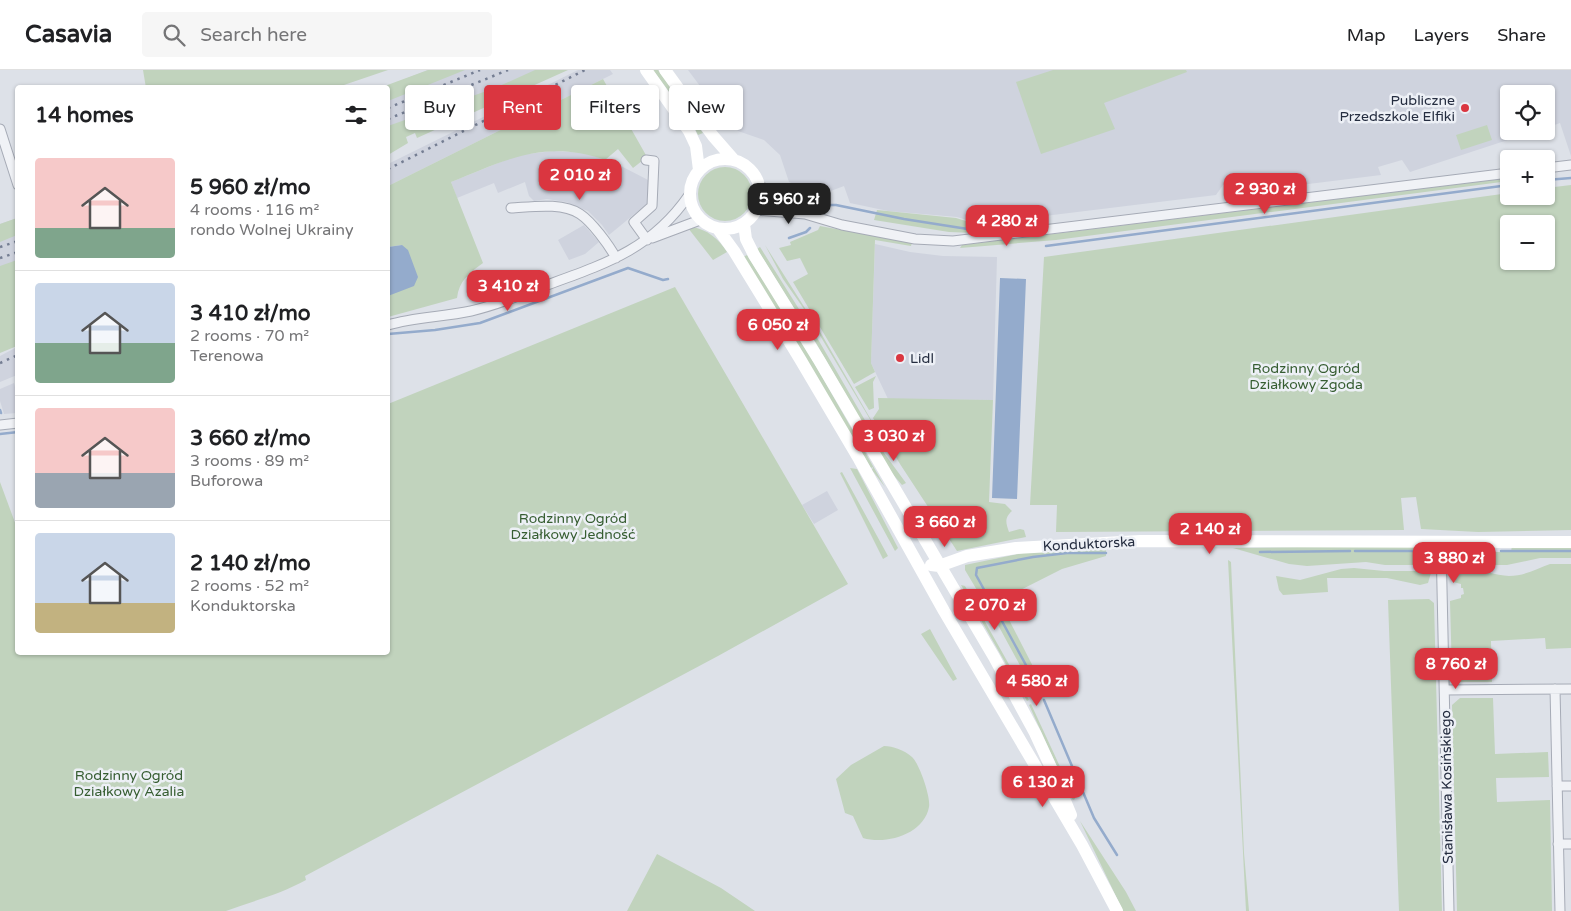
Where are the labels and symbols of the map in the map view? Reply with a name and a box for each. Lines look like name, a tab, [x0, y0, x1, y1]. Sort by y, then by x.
place label: Publiczne Przedszkole Elfiki	[1339, 92, 1455, 125]
marker: Publiczne Przedszkole Elfiki	[1459, 102, 1471, 114]
pin: 2 010 zł	[528, 158, 632, 201]
pin: 2 930 zł	[1213, 172, 1317, 215]
pin: 5 960 zł	[737, 182, 841, 225]
pin: 4 280 zł	[955, 204, 1059, 247]
pin: 3 410 zł	[456, 270, 560, 312]
pin: 6 050 zł	[726, 308, 830, 351]
place label: Lidl	[910, 350, 934, 367]
marker: Lidl	[894, 352, 906, 364]
park label: Rodzinny Ogród Działkowy Zgoda	[1249, 360, 1363, 393]
pin: 3 030 zł	[842, 420, 946, 462]
pin: 3 660 zł	[893, 506, 997, 548]
park label: Rodzinny Ogród Działkowy Jedność	[510, 510, 636, 543]
pin: 2 140 zł	[1158, 512, 1262, 555]
street label: Konduktorska	[1042, 533, 1136, 555]
pin: 3 880 zł	[1402, 542, 1506, 584]
pin: 2 070 zł	[943, 588, 1047, 631]
pin: 8 760 zł	[1404, 648, 1508, 690]
pin: 4 580 zł	[985, 664, 1089, 707]
street label: Stanisława Kosińskiego	[1437, 710, 1457, 864]
pin: 6 130 zł	[991, 766, 1095, 808]
park label: Rodzinny Ogród Działkowy Azalia	[74, 767, 184, 800]

